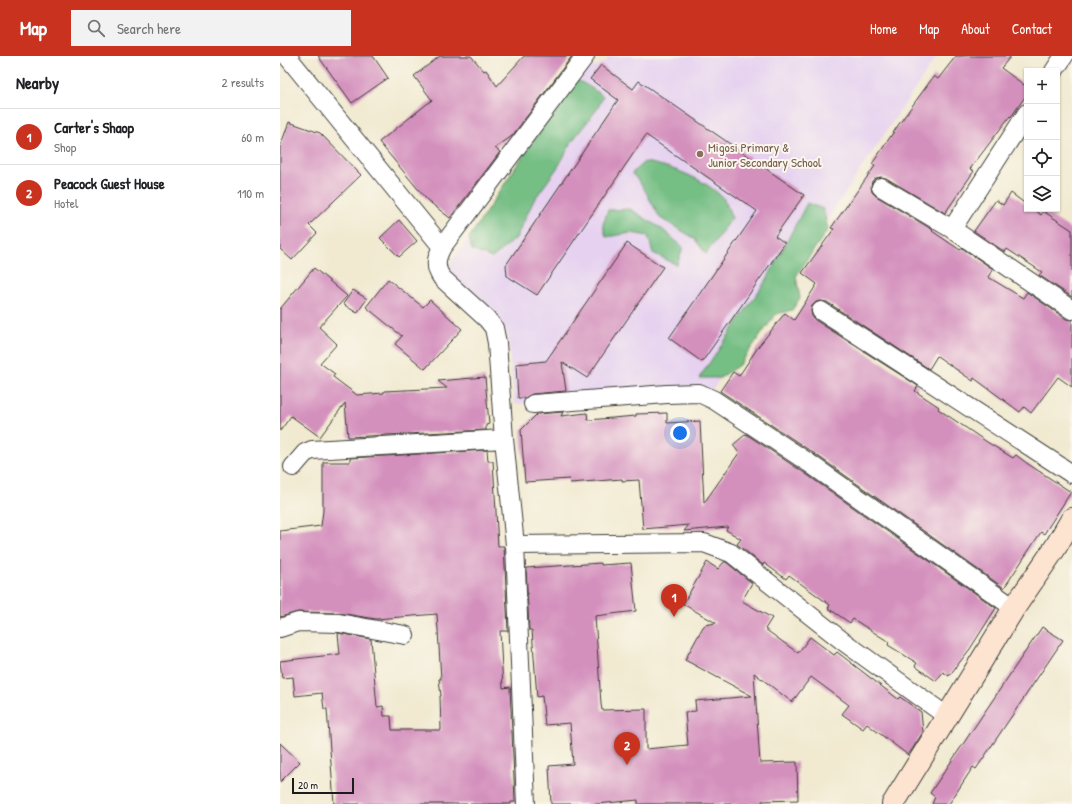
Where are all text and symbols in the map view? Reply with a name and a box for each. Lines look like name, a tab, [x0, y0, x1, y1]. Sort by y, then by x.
search box	[71, 10, 351, 46]
text: Map	[20, 15, 47, 41]
icon: search	[85, 17, 107, 39]
text: Search here	[117, 18, 181, 39]
text: Home	[870, 19, 897, 38]
text: Map	[919, 19, 939, 38]
text: About	[961, 19, 990, 38]
text: Contact	[1012, 19, 1052, 38]
map controls	[1024, 68, 1060, 212]
button: +	[1024, 68, 1060, 104]
text: Nearby	[16, 71, 59, 94]
text: 2 results	[222, 73, 264, 91]
button: −	[1024, 104, 1060, 140]
text: Carter's Shaop	[54, 117, 134, 138]
text: 1	[27, 128, 31, 146]
text: 60 m	[241, 128, 264, 146]
text: Shop	[54, 138, 76, 156]
place label: Migosi Primary & Junior Secondary School	[708, 138, 822, 171]
button: locate	[1024, 140, 1060, 176]
marker: Migosi Primary & Junior Secondary School	[695, 149, 705, 159]
text: Peacock Guest House	[54, 173, 165, 194]
button: layers	[1024, 176, 1060, 212]
text: 2	[26, 184, 32, 202]
text: 110 m	[237, 184, 264, 202]
text: Hotel	[54, 194, 78, 212]
your location	[670, 423, 690, 443]
pin: 1	[661, 584, 687, 617]
pin: 2	[614, 732, 640, 765]
scale bar	[292, 776, 354, 795]
text: 20 m	[298, 778, 318, 792]

